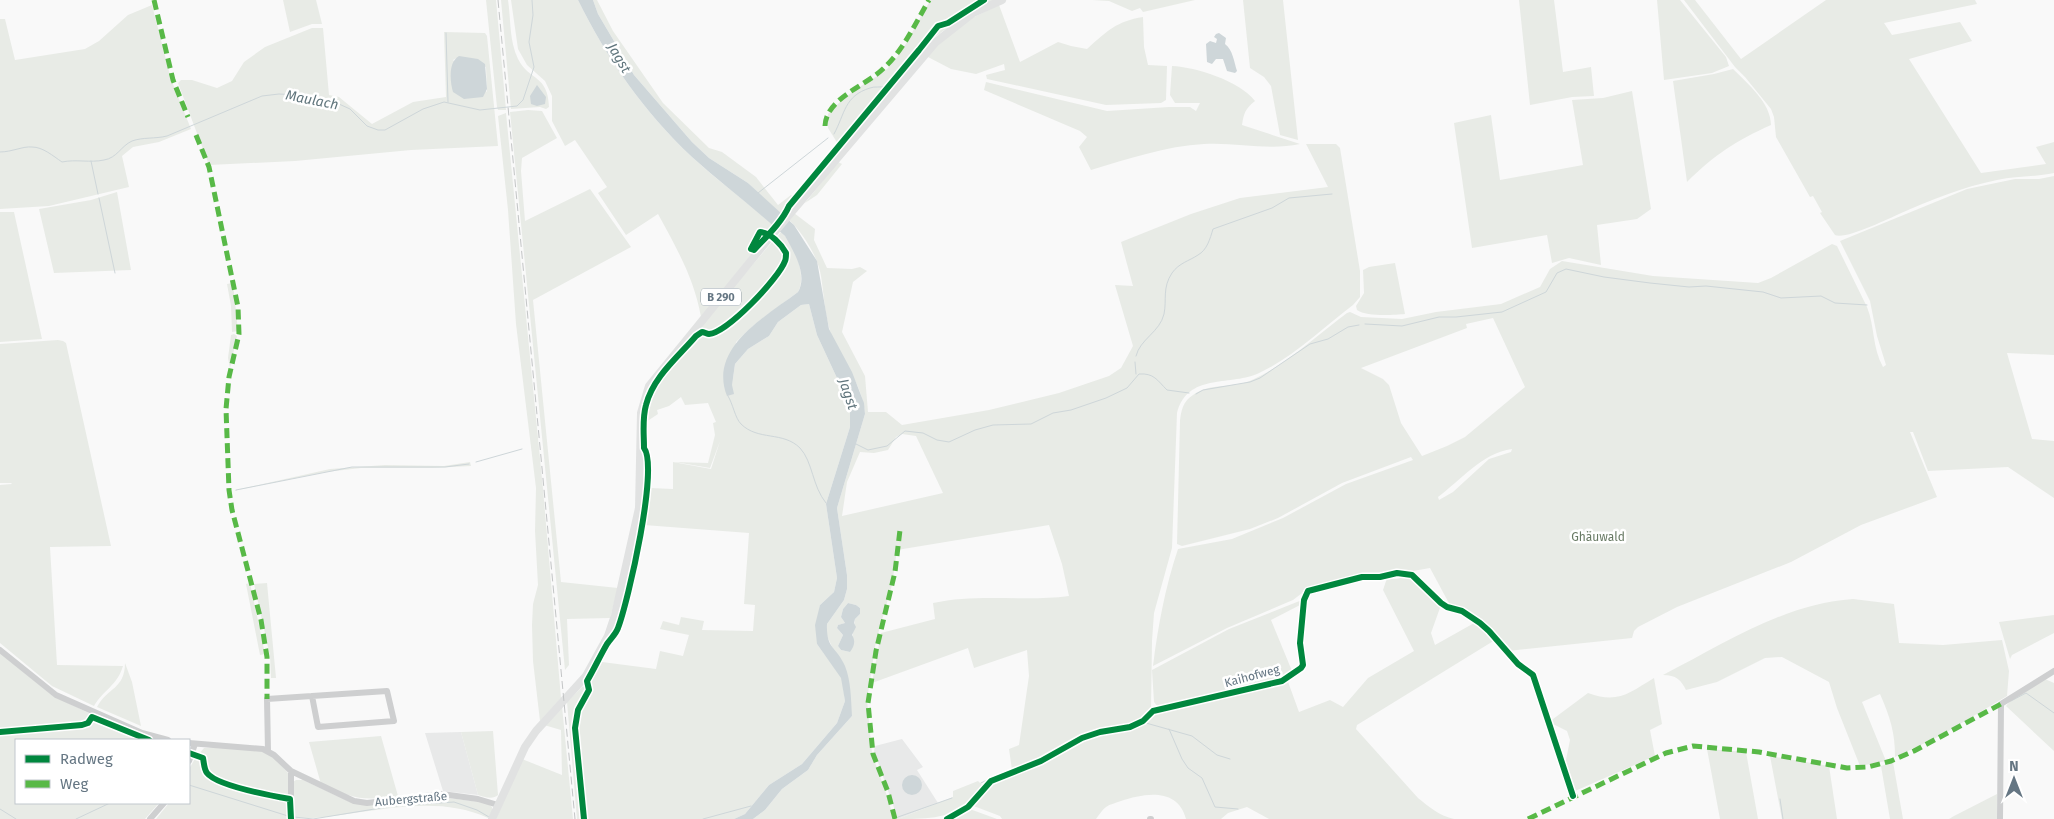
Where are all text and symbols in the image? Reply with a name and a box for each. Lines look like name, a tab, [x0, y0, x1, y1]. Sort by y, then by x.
water label: Jagst	[603, 39, 634, 76]
water label: Maulach	[284, 87, 340, 113]
road number: B 290	[701, 288, 741, 306]
water label: Jagst	[834, 375, 861, 412]
park label: Ghäuwald	[1571, 530, 1625, 544]
street label: Kaihofweg	[1223, 662, 1282, 690]
legend	[15, 739, 190, 804]
text: Radweg	[60, 750, 113, 768]
north arrow	[1989, 754, 2039, 804]
text: N	[2009, 758, 2019, 775]
text: Weg	[60, 775, 88, 793]
street label: Aubergstraße	[374, 789, 448, 809]

